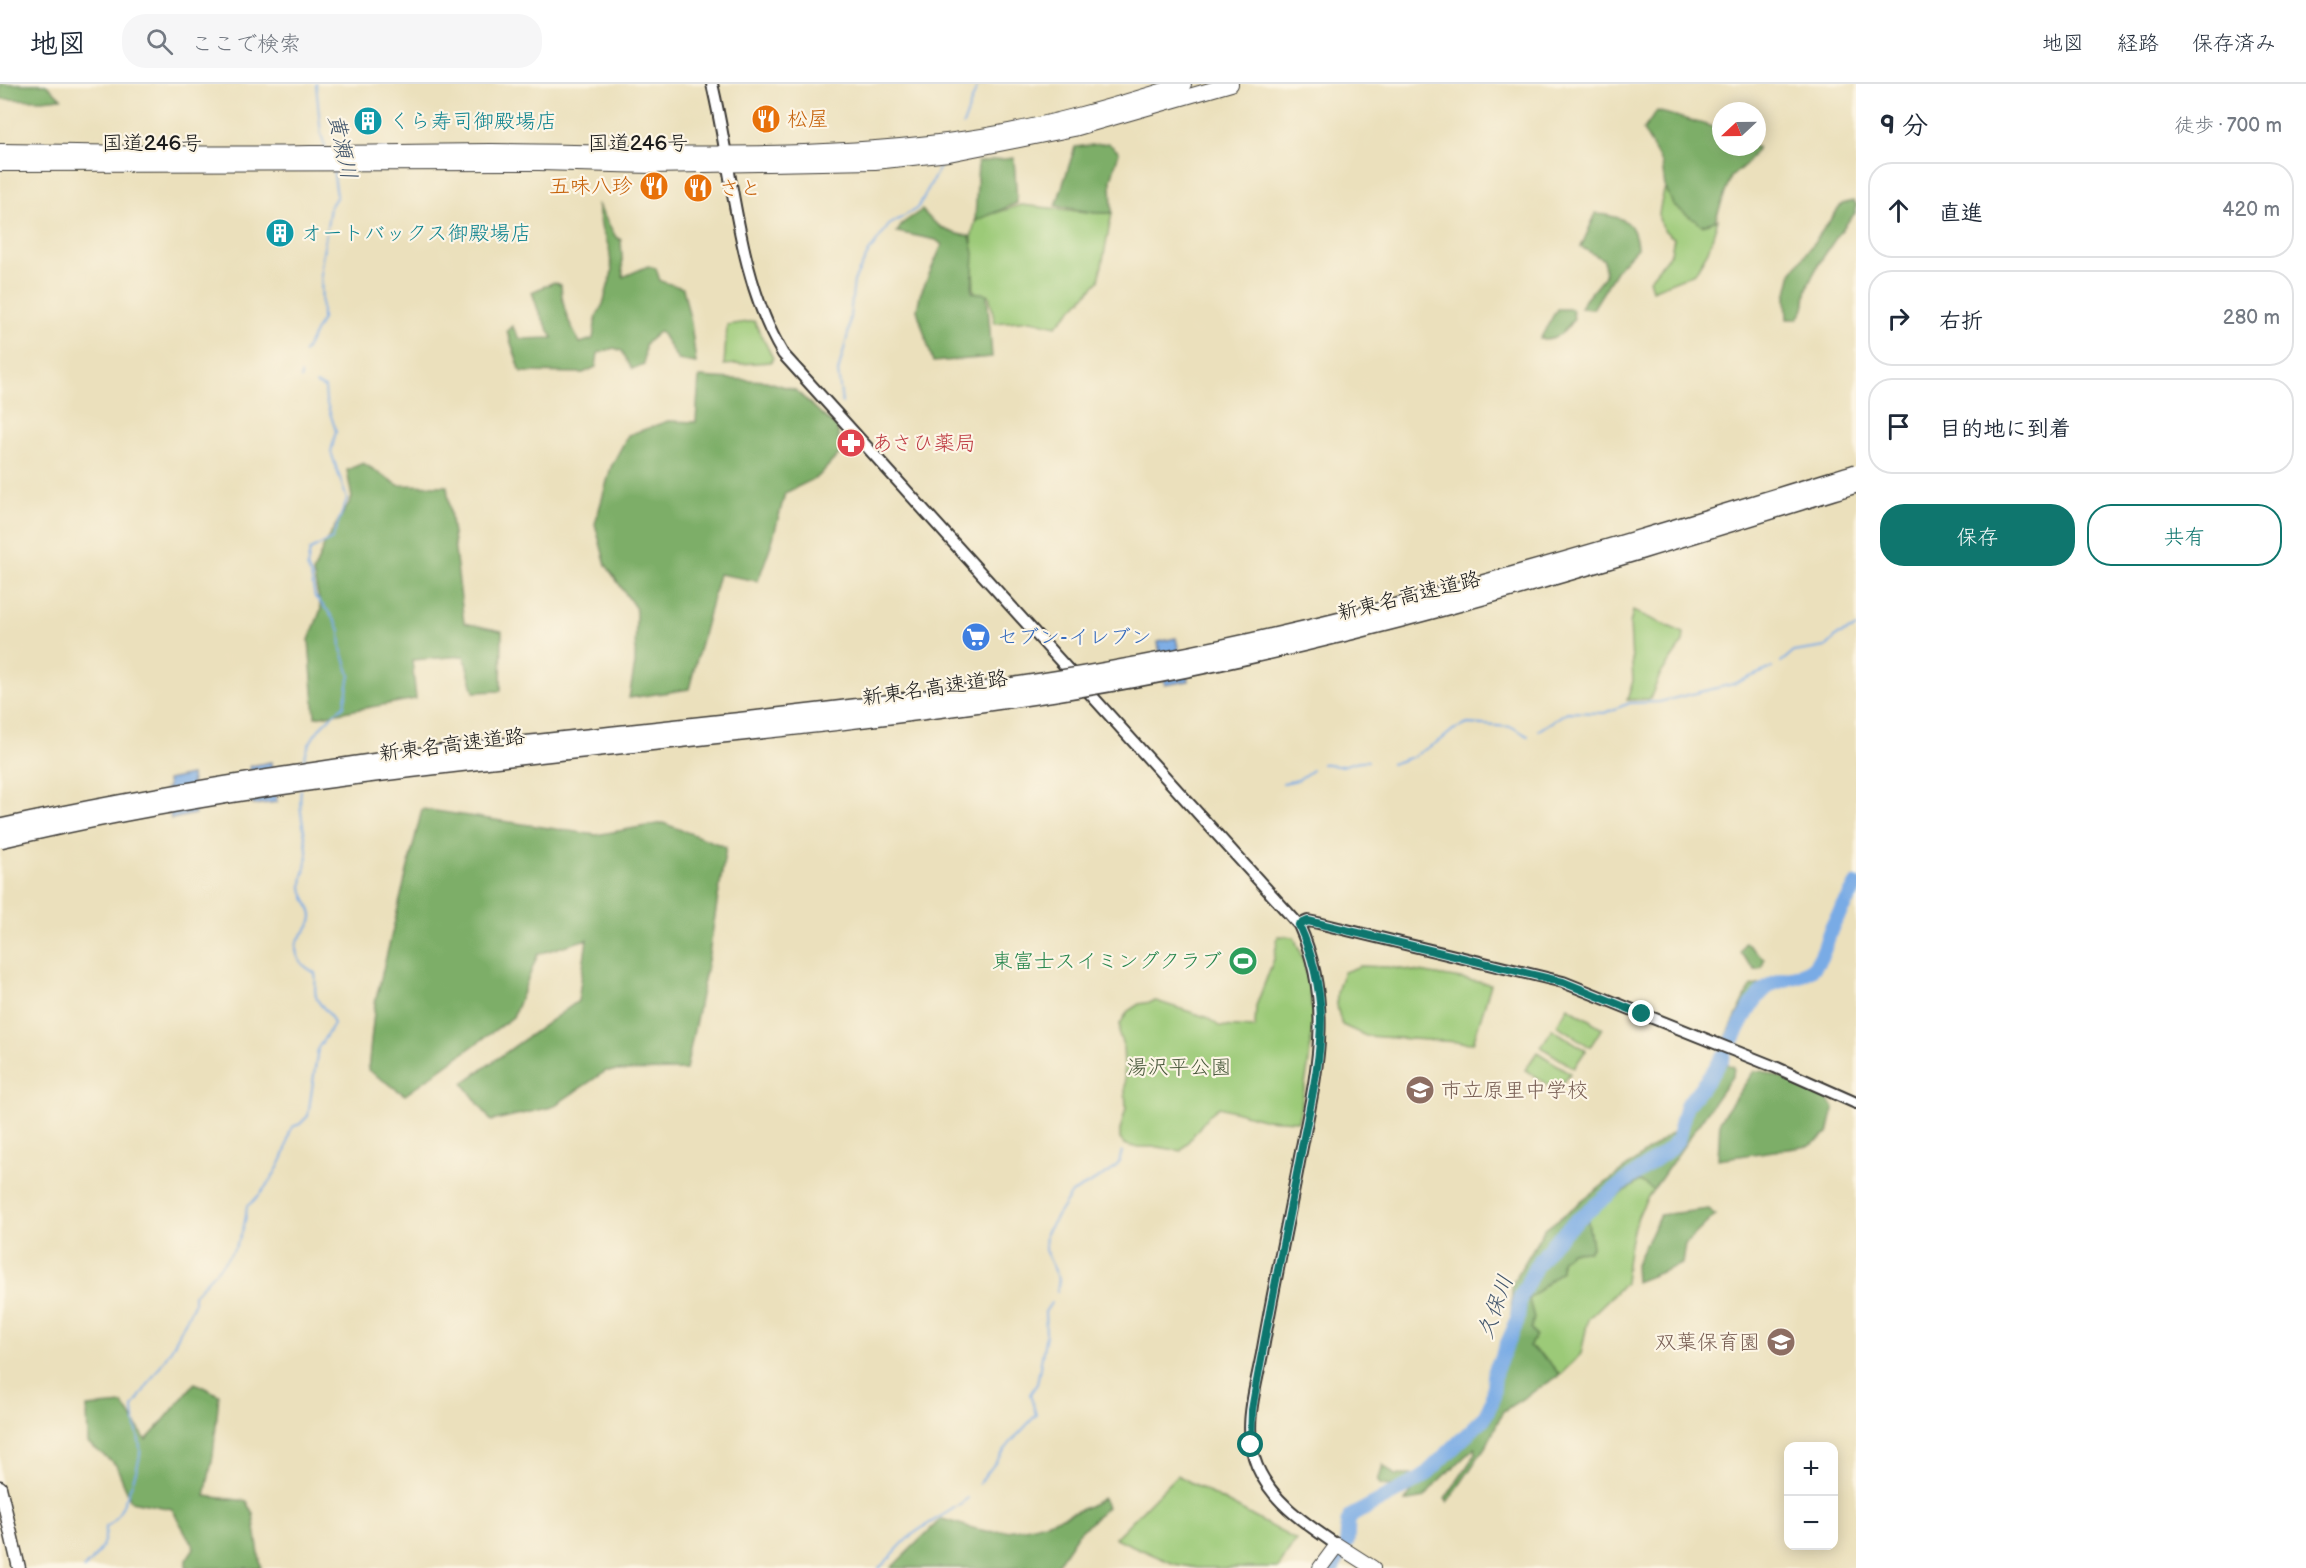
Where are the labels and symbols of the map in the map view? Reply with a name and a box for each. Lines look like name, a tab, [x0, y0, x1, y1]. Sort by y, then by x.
north arrow	[1712, 102, 1766, 156]
restaurant icon: 松屋	[750, 103, 782, 135]
building icon: くら寿司御殿場店	[352, 105, 384, 137]
place label: 松屋	[787, 107, 829, 132]
place label: くら寿司御殿場店	[389, 109, 557, 134]
water label: 黄瀬川	[322, 112, 362, 182]
street label: 国道246号	[102, 131, 202, 156]
street label: 国道246号	[588, 131, 688, 156]
restaurant icon: 五味八珍	[638, 170, 670, 202]
restaurant icon: さと	[682, 172, 714, 204]
place label: 五味八珍	[549, 174, 633, 199]
place label: さと	[719, 176, 761, 201]
building icon: オートバックス御殿場店	[264, 217, 296, 249]
place label: オートバックス御殿場店	[301, 221, 532, 246]
pharmacy icon: あさひ薬局	[835, 427, 867, 459]
place label: あさひ薬局	[872, 431, 976, 456]
street label: 新東名高速道路	[1335, 566, 1483, 626]
supermarket icon: セブン-イレブン	[960, 621, 992, 653]
place label: セブン-イレブン	[997, 625, 1152, 650]
street label: 新東名高速道路	[860, 665, 1010, 711]
street label: 新東名高速道路	[378, 724, 526, 766]
sports icon: 東富士スイミングクラブ	[1227, 945, 1259, 977]
place label: 東富士スイミングクラブ	[992, 949, 1222, 974]
route end	[1628, 1000, 1654, 1026]
park label: 湯沢平公園	[1127, 1055, 1232, 1080]
school or university icon: 市立原里中学校	[1404, 1074, 1436, 1106]
place label: 市立原里中学校	[1441, 1078, 1588, 1103]
water label: 久保川	[1472, 1271, 1520, 1343]
school or university icon: 双葉保育園	[1765, 1326, 1797, 1358]
place label: 双葉保育園	[1655, 1330, 1760, 1355]
route start	[1237, 1431, 1263, 1457]

